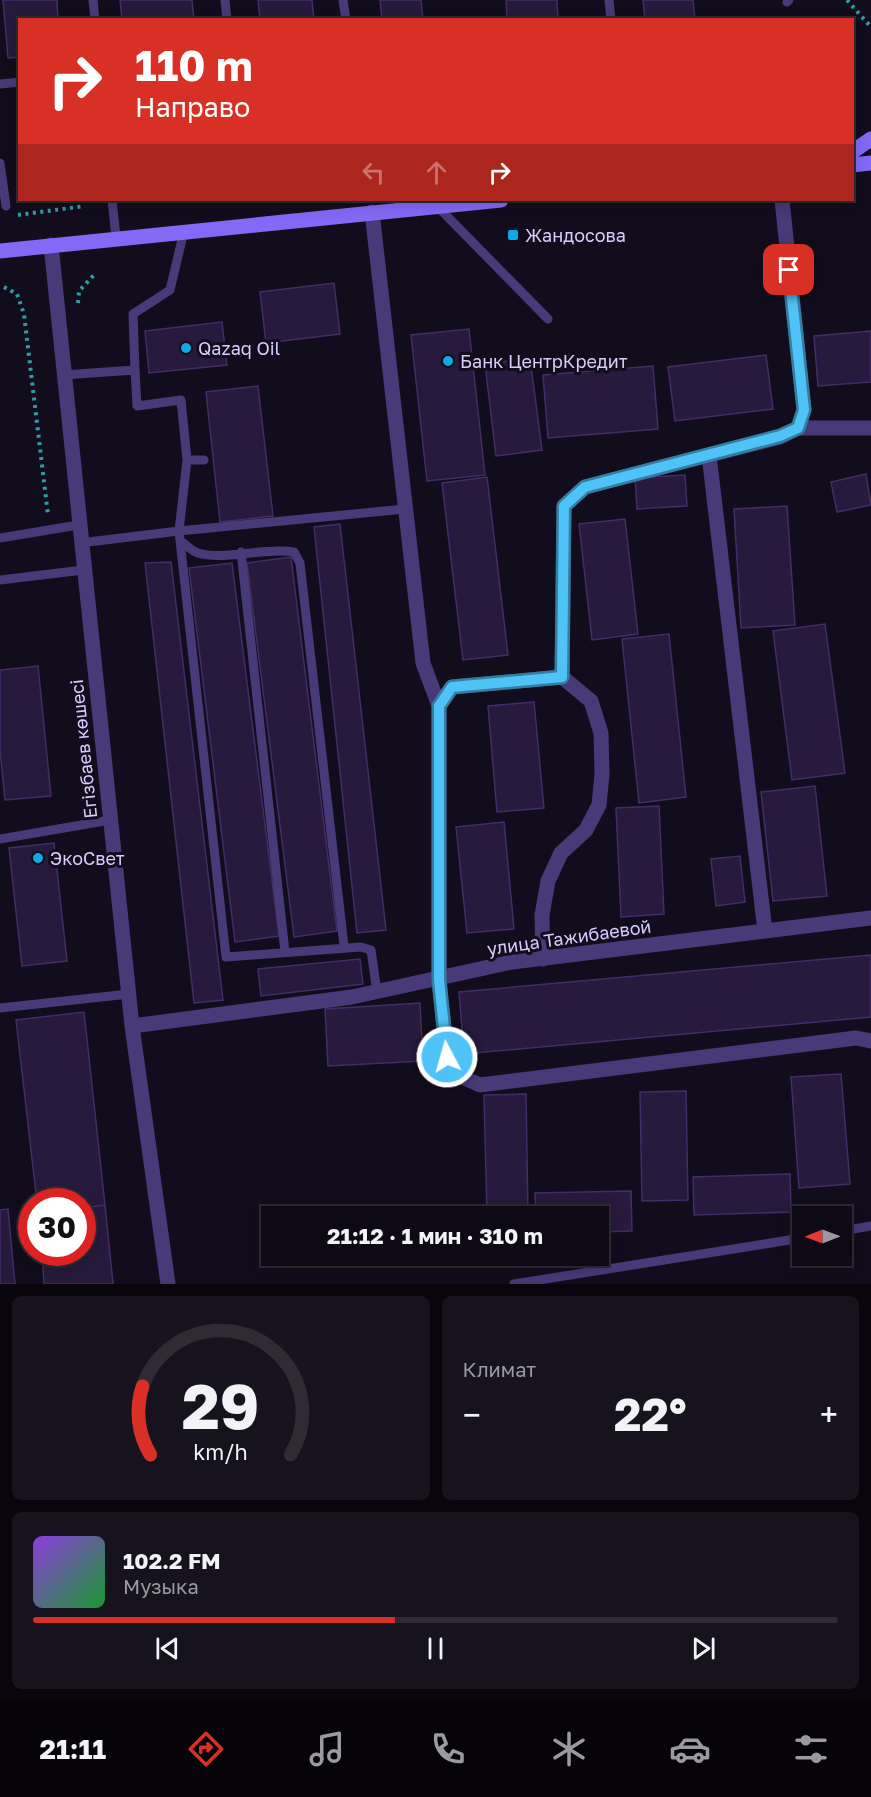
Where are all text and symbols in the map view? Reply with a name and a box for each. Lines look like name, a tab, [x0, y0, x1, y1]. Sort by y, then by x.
text: 110 m	[135, 40, 253, 90]
icon: right	[36, 42, 114, 120]
text: Направо	[135, 91, 250, 123]
icon: left	[357, 156, 390, 189]
icon: ahead	[420, 156, 453, 189]
icon: right	[483, 156, 516, 189]
place label: Жандосова	[525, 224, 626, 246]
marker: Жандосова	[506, 228, 520, 242]
pin	[763, 244, 814, 295]
icon: arrive	[772, 253, 805, 286]
place label: Qazaq Oil	[198, 337, 281, 359]
marker: Qazaq Oil	[179, 341, 193, 355]
place label: Банк ЦентрКредит	[460, 350, 628, 372]
marker: Банк ЦентрКредит	[441, 354, 455, 368]
street label: Егізбаев көшесі	[65, 678, 101, 820]
place label: ЭкоСвет	[50, 847, 125, 869]
marker: ЭкоСвет	[31, 851, 45, 865]
street label: улица Тажибаевой	[485, 915, 653, 959]
position arrow	[415, 1025, 479, 1089]
speed limit sign: 30	[18, 1188, 96, 1266]
north arrow	[792, 1206, 852, 1266]
map controls	[792, 1206, 852, 1266]
text: 21:12 · 1 мин · 310 m	[327, 1222, 543, 1249]
text: Климат	[463, 1357, 536, 1381]
text: 29	[182, 1368, 260, 1443]
text: 22°	[614, 1387, 686, 1441]
text: −	[463, 1395, 481, 1434]
text: +	[820, 1395, 838, 1434]
text: km/h	[193, 1439, 248, 1465]
text: 102.2 FM	[123, 1547, 221, 1574]
text: Музыка	[123, 1574, 199, 1598]
icon: previous	[151, 1632, 184, 1665]
icon: pause	[419, 1632, 452, 1665]
icon: next	[687, 1632, 720, 1665]
icon: directions	[185, 1728, 227, 1770]
icon: music	[306, 1728, 348, 1770]
icon: phone	[427, 1728, 469, 1770]
icon: climate	[548, 1728, 590, 1770]
icon: car	[669, 1728, 711, 1770]
icon: filters	[790, 1728, 832, 1770]
text: 21:11	[39, 1733, 106, 1765]

